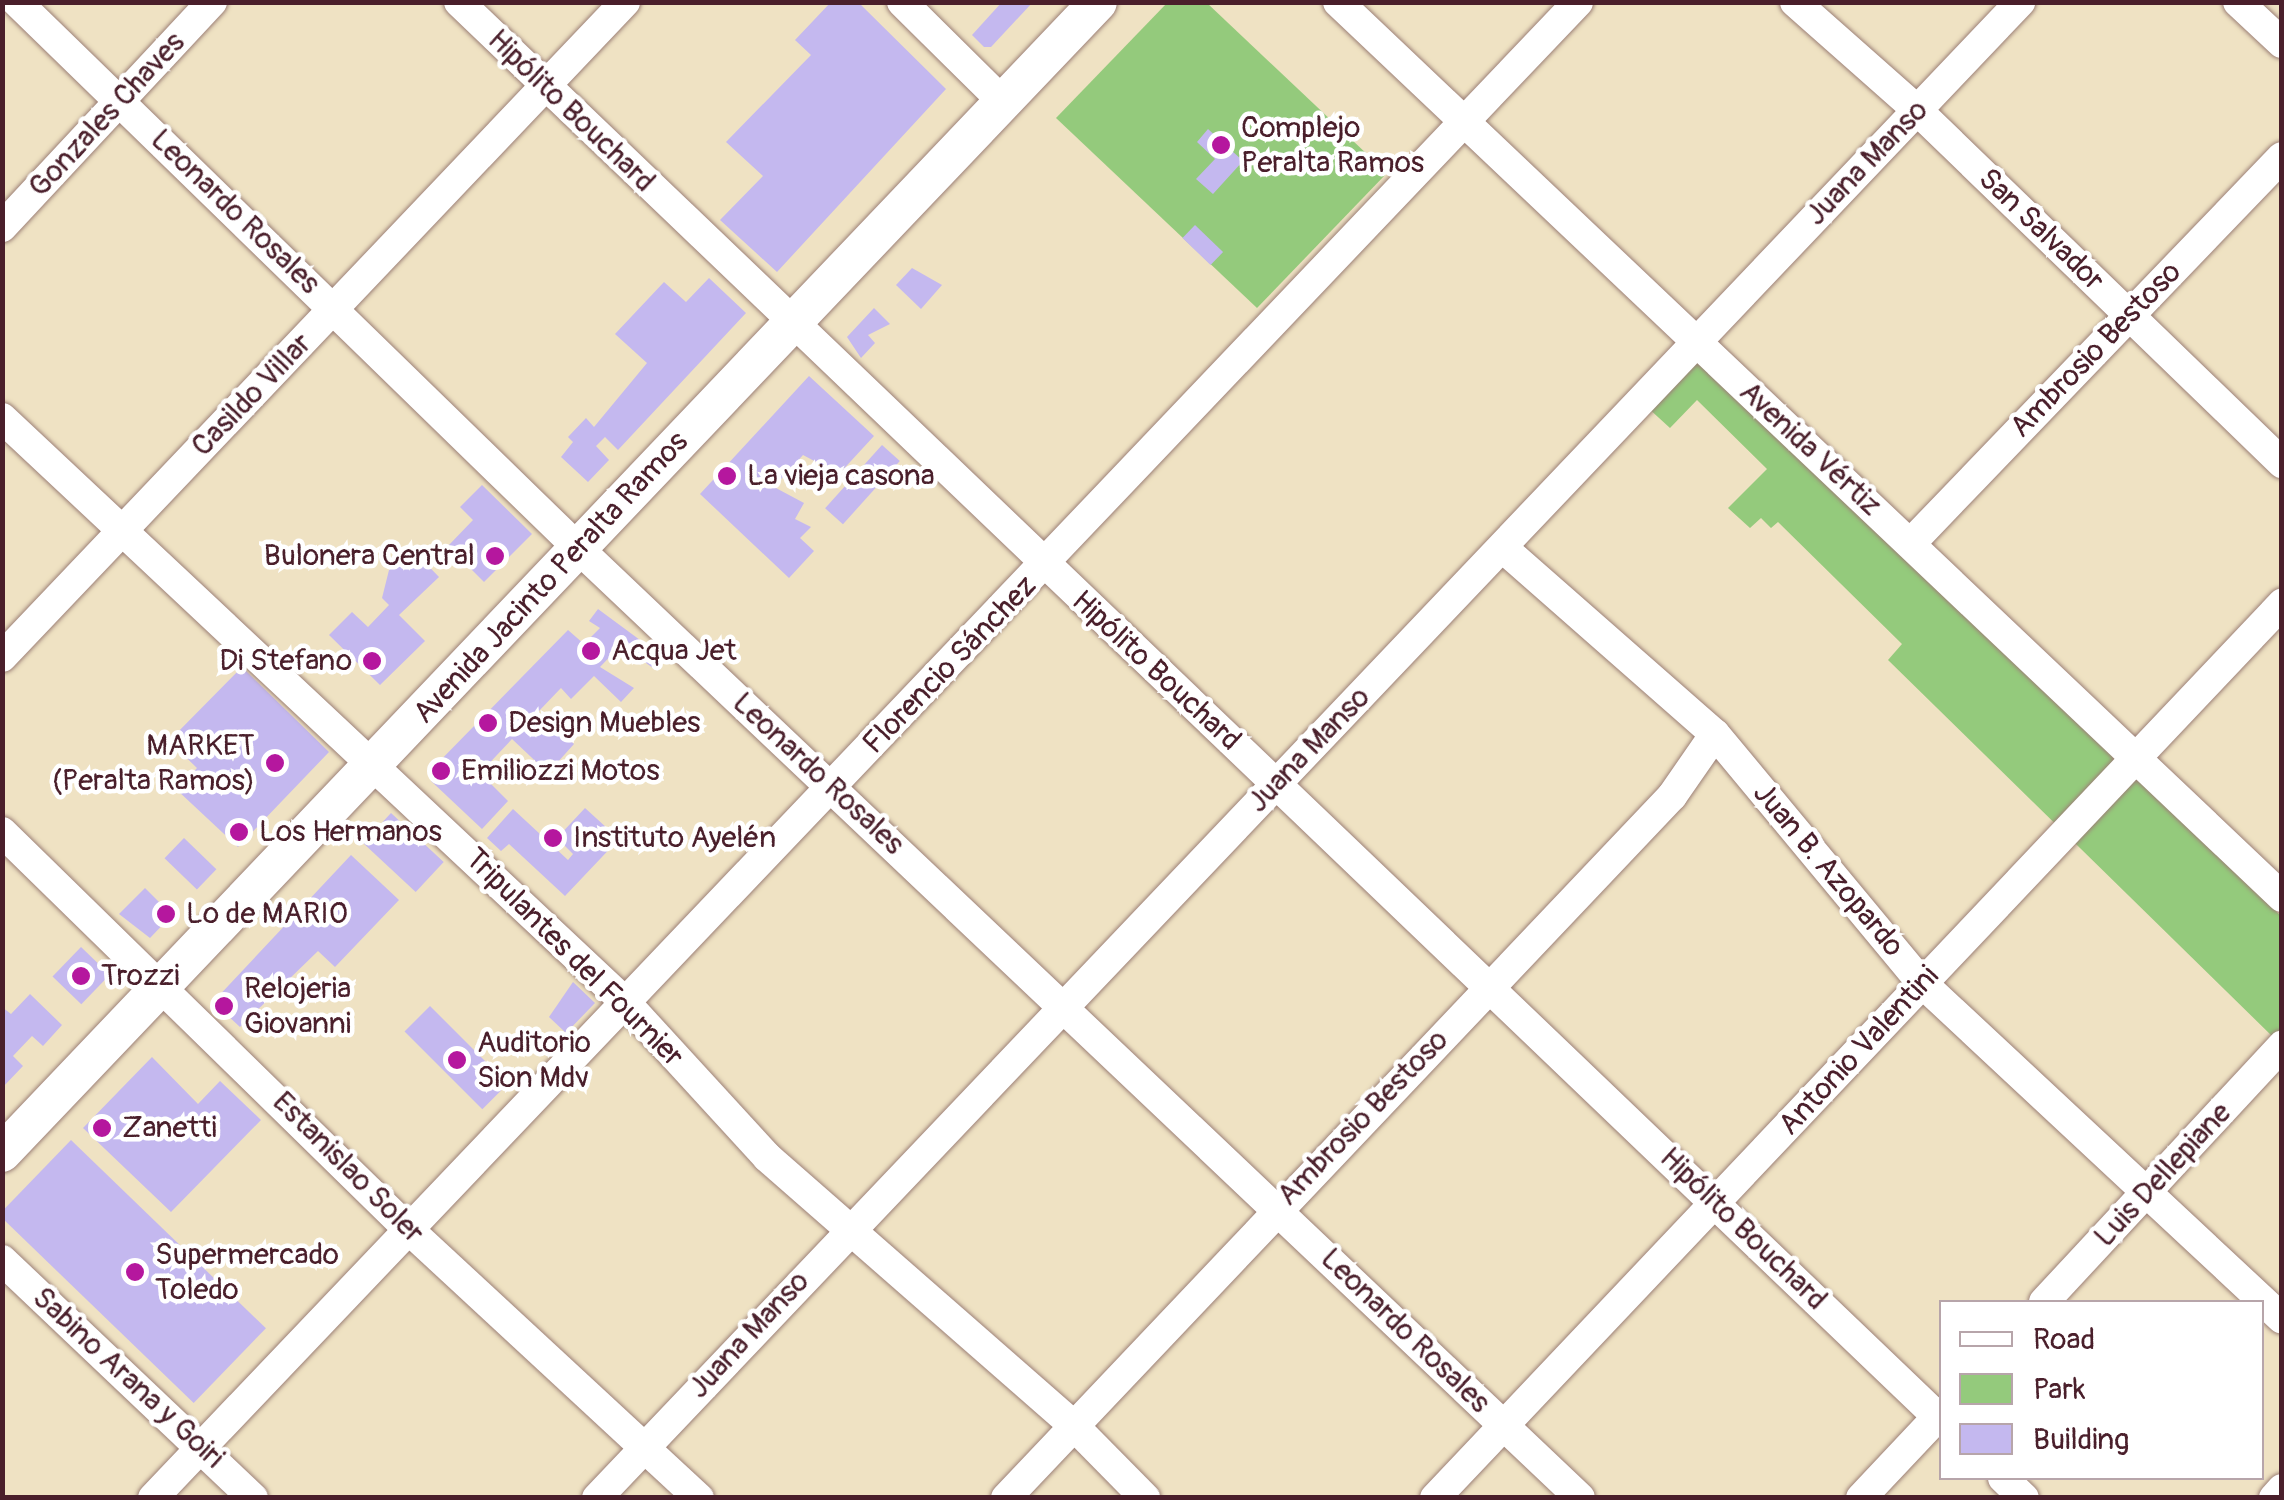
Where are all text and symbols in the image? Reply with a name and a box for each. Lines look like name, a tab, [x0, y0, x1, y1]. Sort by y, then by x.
street label: Hipólito Bouchard	[480, 22, 662, 200]
street label: Gonzales Chaves	[21, 25, 193, 205]
street label: Juana Manso	[1798, 93, 1936, 233]
place label: Complejo Peralta Ramos	[1241, 110, 1424, 180]
street label: Leonardo Rosales	[143, 122, 327, 302]
marker: Complejo Peralta Ramos	[1210, 134, 1232, 156]
street label: San Salvador	[1971, 161, 2111, 299]
street label: Ambrosio Bestoso	[2003, 255, 2189, 445]
street label: Casildo Villar	[184, 326, 320, 464]
street label: Avenida Vértiz	[1732, 374, 1888, 524]
street label: Avenida Jacinto Peralta Ramos	[406, 425, 696, 731]
place label: La vieja casona	[747, 458, 935, 494]
marker: La vieja casona	[716, 465, 738, 487]
place label: Bulonera Central	[264, 538, 475, 574]
marker: Bulonera Central	[484, 545, 506, 567]
street label: Florencio Sánchez	[856, 568, 1044, 762]
street label: Hipólito Bouchard	[1064, 583, 1248, 759]
place label: Acqua Jet	[611, 633, 737, 669]
marker: Acqua Jet	[580, 640, 602, 662]
place label: Di Stefano	[219, 643, 352, 679]
marker: Di Stefano	[361, 650, 383, 672]
street label: Juana Manso	[1240, 680, 1378, 820]
street label: Leonardo Rosales	[725, 685, 911, 863]
place label: Design Muebles	[508, 705, 700, 741]
marker: Design Muebles	[477, 712, 499, 734]
place label: MARKET (Peralta Ramos)	[52, 728, 255, 798]
marker: MARKET (Peralta Ramos)	[264, 752, 286, 774]
place label: Emiliozzi Motos	[461, 753, 660, 789]
marker: Emiliozzi Motos	[430, 760, 452, 782]
street label: Juan B. Azopardo	[1745, 776, 1911, 964]
place label: Los Hermanos	[259, 814, 442, 850]
place label: Instituto Ayelén	[573, 820, 776, 856]
marker: Los Hermanos	[228, 821, 250, 843]
marker: Instituto Ayelén	[542, 827, 564, 849]
street label: Tripulantes del Fournier	[457, 841, 691, 1075]
place label: Lo de MARIO	[186, 896, 348, 932]
marker: Lo de MARIO	[155, 903, 177, 925]
place label: Trozzi	[101, 958, 180, 994]
street label: Antonio Valentini	[1771, 959, 1947, 1143]
marker: Trozzi	[70, 965, 92, 987]
place label: Relojeria Giovanni	[244, 971, 351, 1042]
marker: Relojeria Giovanni	[213, 995, 235, 1017]
street label: Ambrosio Bestoso	[1270, 1023, 1456, 1213]
place label: Auditorio Sion Mdv	[477, 1025, 591, 1096]
marker: Auditorio Sion Mdv	[446, 1049, 468, 1071]
street label: Estanislao Soler	[265, 1085, 431, 1251]
street label: Luis Dellepiane	[2087, 1095, 2239, 1255]
place label: Zanetti	[122, 1110, 217, 1146]
marker: Zanetti	[91, 1117, 113, 1139]
street label: Hipólito Bouchard	[1652, 1140, 1834, 1318]
place label: Supermercado Toledo	[155, 1237, 339, 1308]
street label: Leonardo Rosales	[1313, 1241, 1497, 1421]
marker: Supermercado Toledo	[124, 1261, 146, 1283]
street label: Juana Manso	[681, 1264, 817, 1406]
street label: Sabino Arana y Goiri	[25, 1280, 231, 1476]
legend	[1939, 1300, 2264, 1480]
text: Road	[2033, 1321, 2095, 1358]
text: Park	[2033, 1371, 2086, 1408]
text: Building	[2033, 1421, 2129, 1458]

